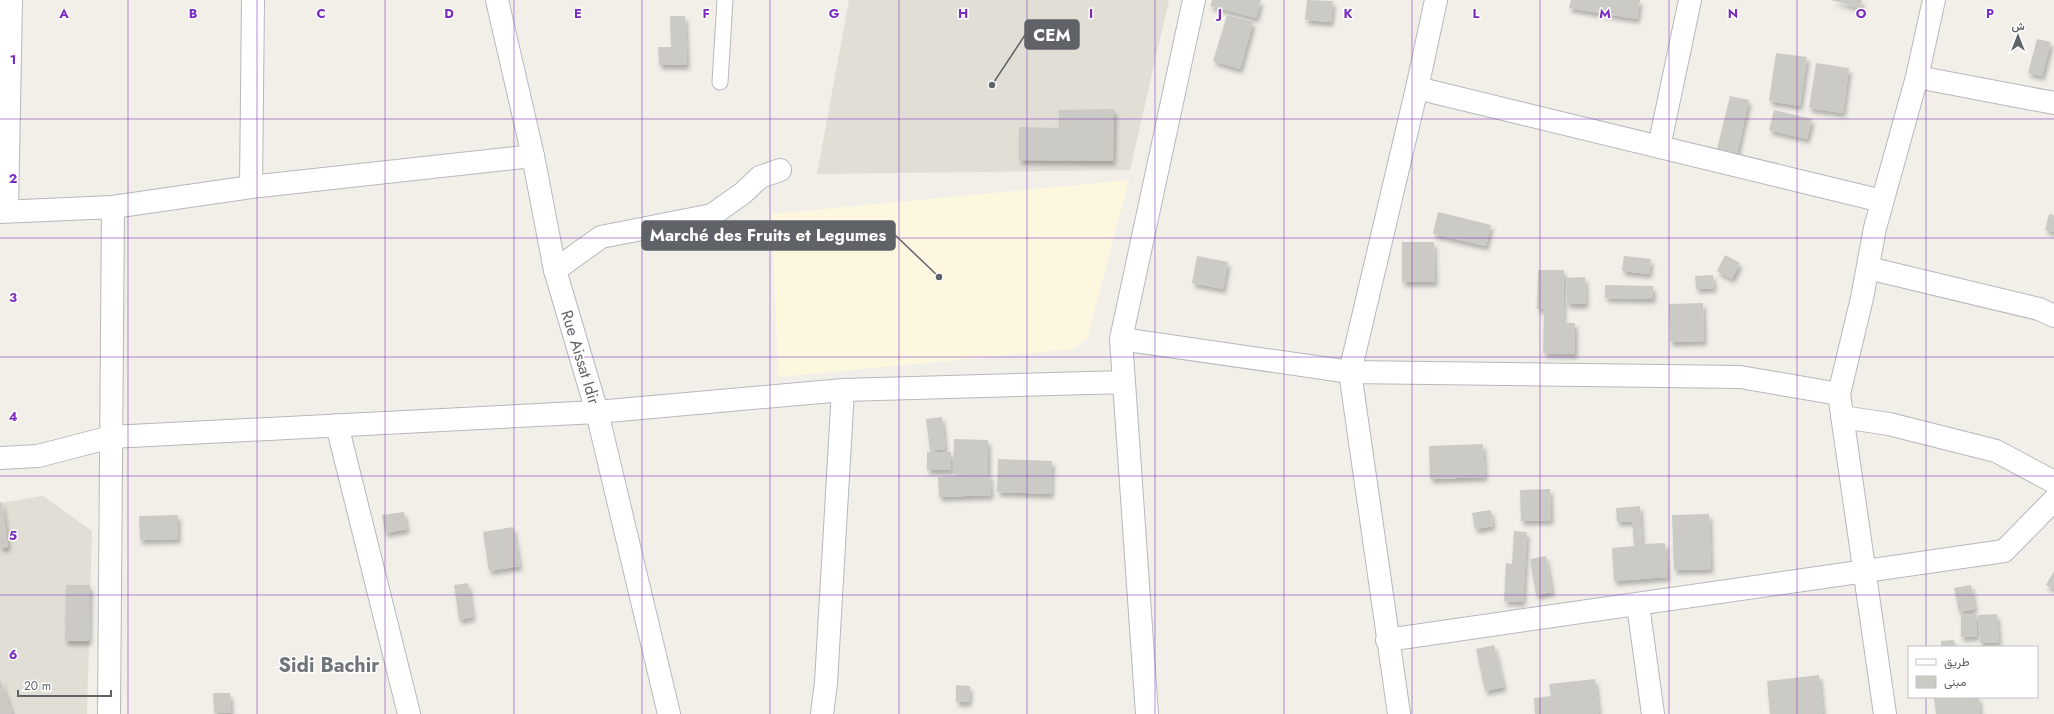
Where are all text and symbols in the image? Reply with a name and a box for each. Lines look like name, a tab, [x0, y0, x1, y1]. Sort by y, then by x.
text: A	[58, 4, 69, 23]
text: B	[189, 4, 198, 23]
text: C	[316, 4, 326, 23]
text: D	[444, 4, 454, 23]
text: E	[574, 4, 582, 23]
text: F	[702, 4, 710, 23]
text: G	[829, 4, 840, 23]
text: H	[958, 4, 968, 23]
text: I	[1089, 4, 1093, 23]
text: J	[1215, 4, 1222, 23]
text: K	[1343, 4, 1353, 23]
text: L	[1473, 4, 1480, 23]
text: M	[1599, 4, 1611, 23]
text: N	[1728, 4, 1738, 23]
text: O	[1856, 4, 1867, 23]
text: P	[1986, 4, 1994, 23]
north arrow	[1998, 16, 2038, 56]
text: ش	[2011, 18, 2025, 34]
callout: CEM	[1025, 20, 1079, 49]
text: CEM	[1033, 23, 1071, 47]
text: 1	[10, 50, 16, 69]
text: 2	[9, 169, 17, 188]
callout: Marché des Fruits et Legumes	[642, 221, 895, 250]
text: Marché des Fruits et Legumes	[650, 223, 886, 247]
text: 3	[9, 288, 17, 307]
street label: Rue Aissat Idir	[555, 307, 606, 407]
text: 4	[8, 407, 18, 426]
text: 5	[9, 526, 17, 545]
text: 6	[9, 645, 18, 664]
legend	[1908, 646, 2038, 698]
district label: Sidi Bachir	[279, 651, 380, 680]
text: طريق	[1944, 653, 1970, 671]
scale bar	[18, 672, 111, 698]
text: مبنى	[1944, 673, 1966, 691]
text: 20 m	[24, 677, 51, 695]

